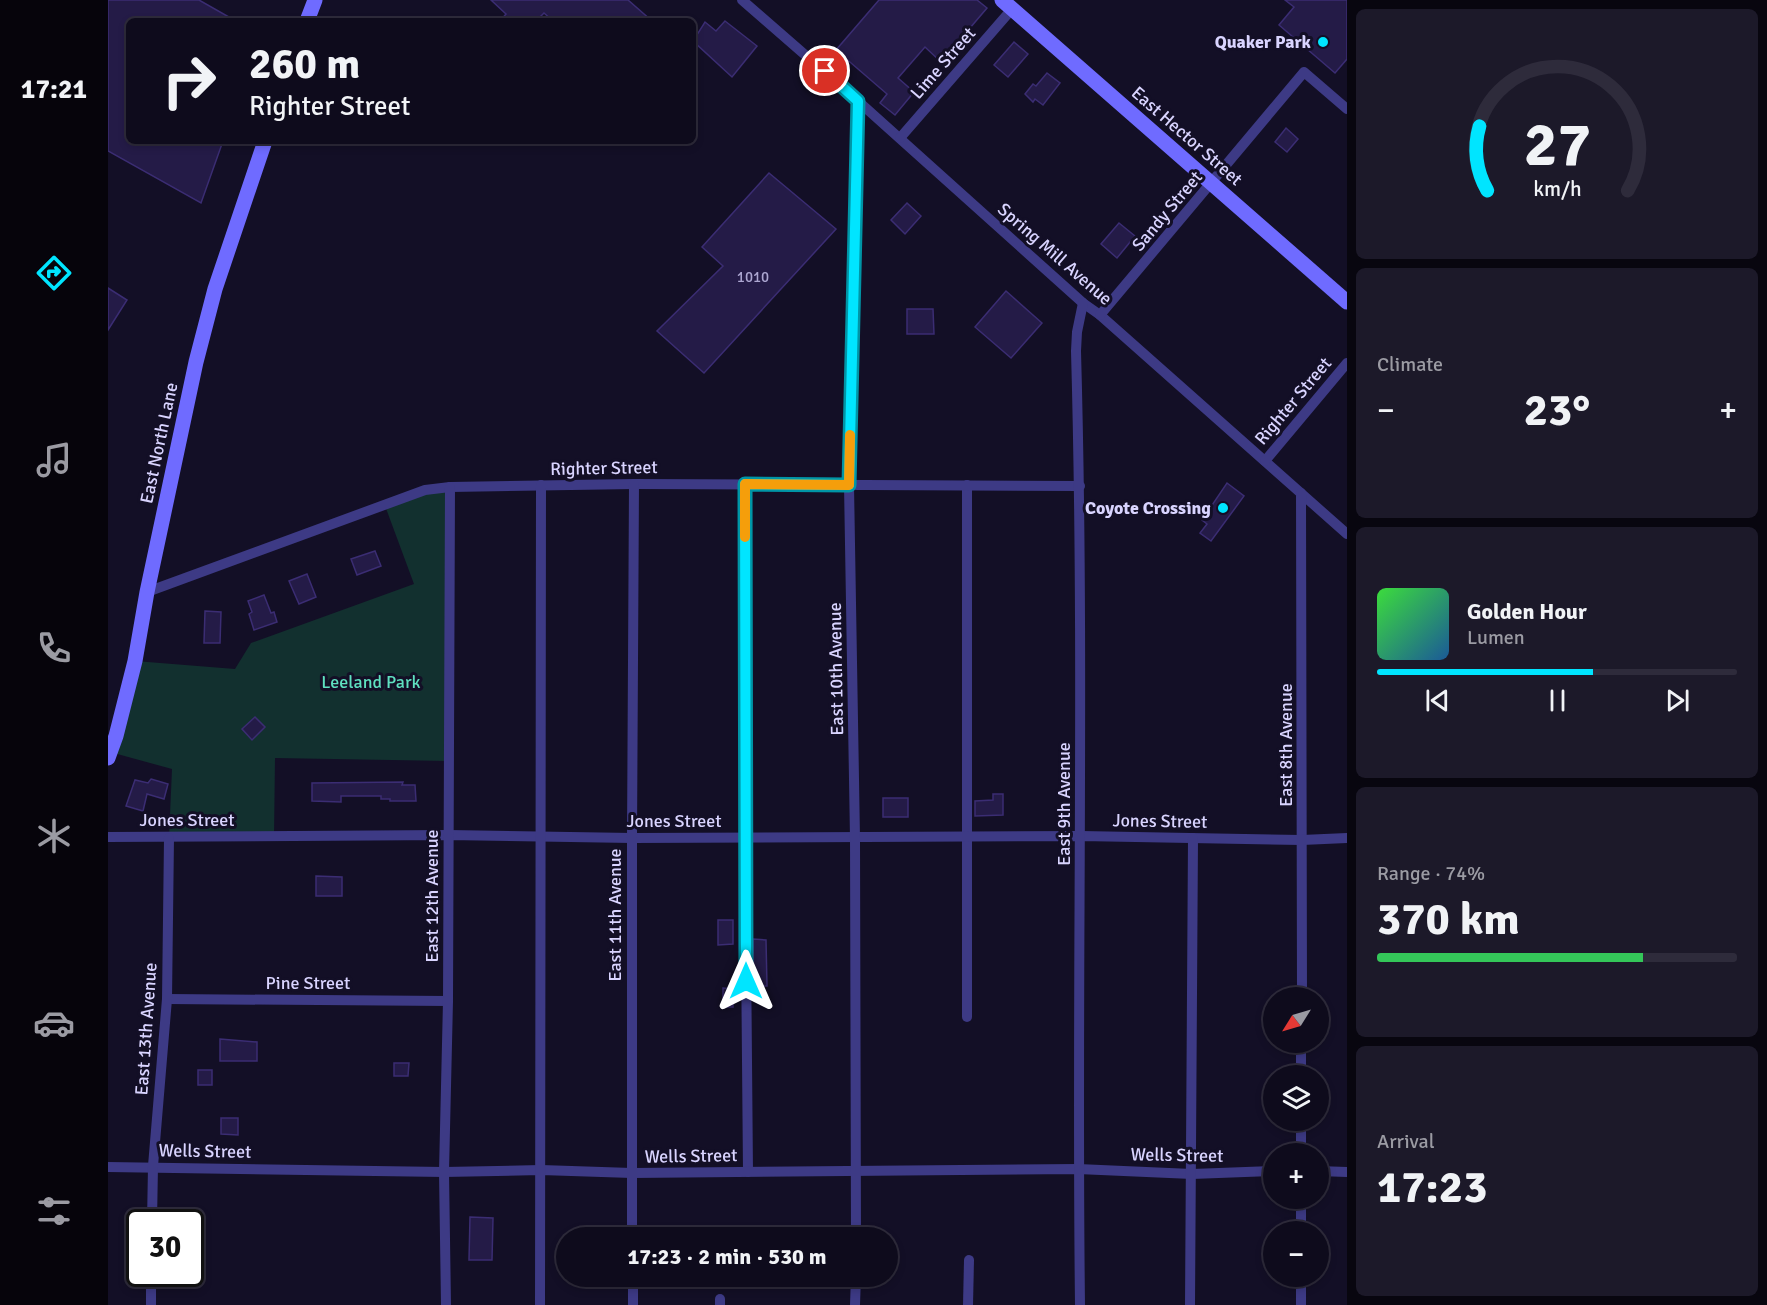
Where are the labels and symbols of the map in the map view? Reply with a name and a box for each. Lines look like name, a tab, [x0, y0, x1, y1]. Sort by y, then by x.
street label: Lime Street	[906, 23, 980, 103]
place label: Quaker Park	[1215, 31, 1312, 53]
marker: Quaker Park	[1316, 35, 1330, 49]
pin	[799, 45, 850, 96]
street label: East Hector Street	[1127, 82, 1247, 190]
street label: Sandy Street	[1127, 166, 1207, 256]
street label: Spring Mill Avenue	[993, 198, 1117, 310]
house number: 1010	[737, 268, 769, 286]
street label: Righter Street	[1250, 353, 1336, 449]
street label: East North Lane	[135, 380, 183, 506]
street label: Righter Street	[550, 456, 658, 480]
place label: Coyote Crossing	[1085, 497, 1211, 519]
marker: Coyote Crossing	[1216, 501, 1230, 515]
street label: East 10th Avenue	[824, 602, 848, 736]
park label: Leeland Park	[321, 671, 421, 693]
street label: East 8th Avenue	[1275, 683, 1297, 807]
street label: East 9th Avenue	[1053, 742, 1075, 866]
street label: Jones Street	[140, 809, 235, 831]
street label: Jones Street	[1112, 809, 1208, 833]
street label: Jones Street	[627, 810, 722, 832]
street label: East 12th Avenue	[421, 829, 443, 963]
street label: East 11th Avenue	[604, 848, 626, 982]
position arrow	[714, 949, 778, 1013]
street label: East 13th Avenue	[130, 962, 162, 1096]
street label: Pine Street	[266, 972, 350, 994]
north arrow	[1263, 987, 1329, 1053]
street label: Wells Street	[158, 1139, 252, 1163]
street label: Wells Street	[1130, 1143, 1224, 1167]
street label: Wells Street	[644, 1144, 738, 1168]
speed limit sign: 30	[126, 1209, 204, 1287]

